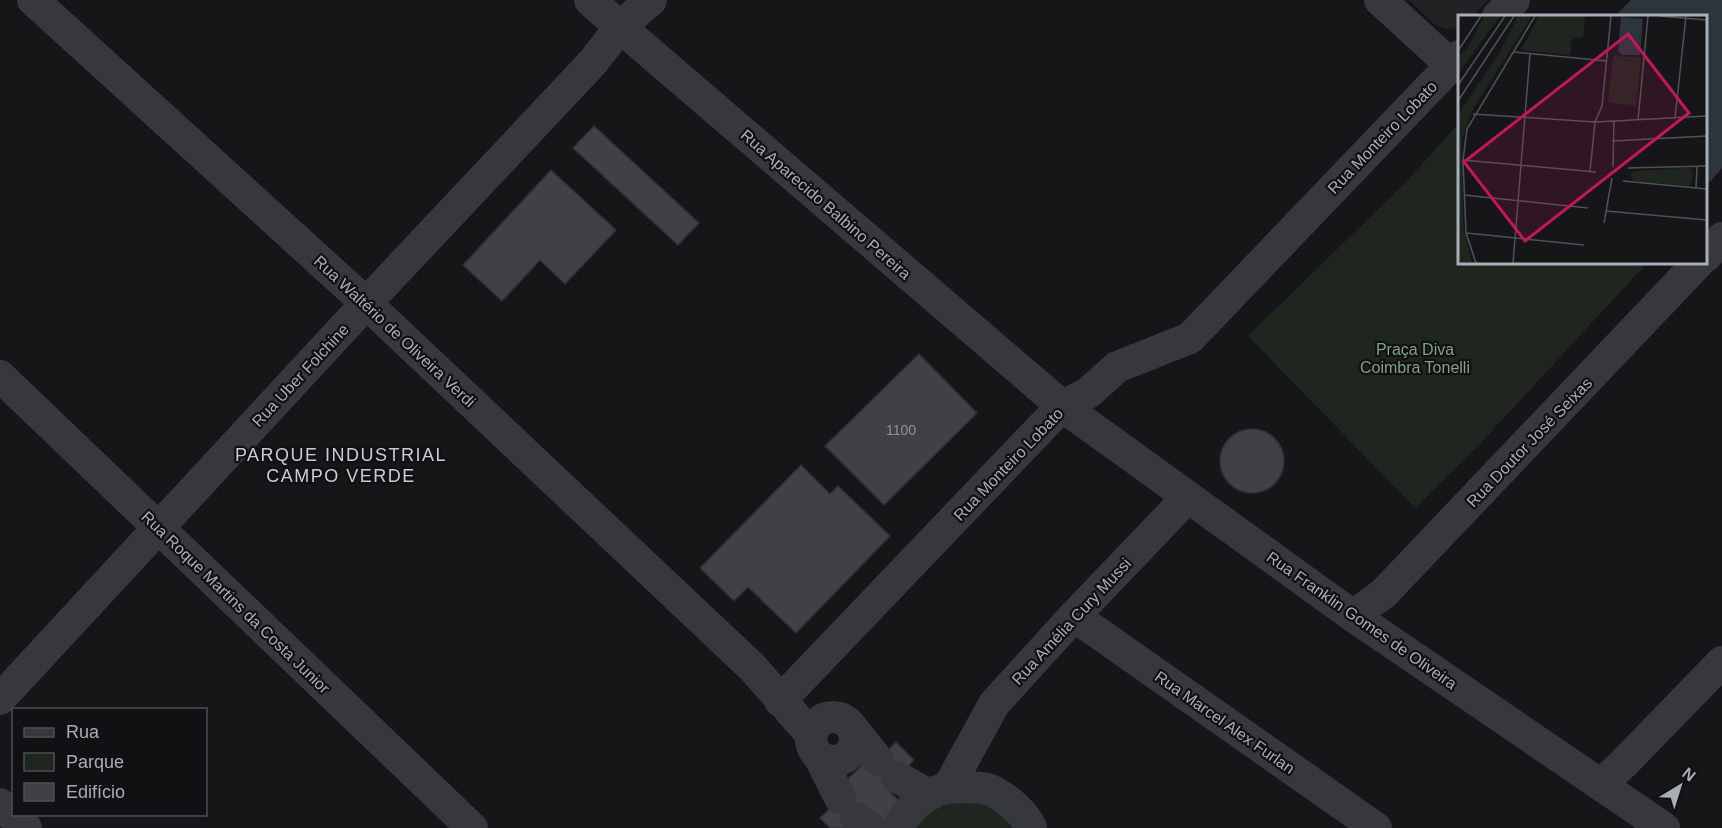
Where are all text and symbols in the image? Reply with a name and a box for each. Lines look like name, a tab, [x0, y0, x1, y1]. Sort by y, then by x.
inset map	[1458, 15, 1707, 264]
street label: Rua Monteiro Lobato	[1324, 78, 1440, 197]
street label: Rua Aparecido Balbino Pereira	[738, 126, 914, 283]
street label: Rua Waltério de Oliveira Verdi	[311, 252, 479, 410]
street label: Rua Uber Folchine	[249, 321, 352, 430]
park label: Praça Diva Coimbra Tonelli	[1360, 341, 1470, 376]
street label: Rua Doutor José Seixas	[1463, 374, 1595, 510]
street label: Rua Monteiro Lobato	[950, 405, 1066, 524]
house number: 1100	[886, 422, 916, 438]
district label: PARQUE INDUSTRIAL CAMPO VERDE	[235, 445, 447, 486]
street label: Rua Roque Martins da Costa Junior	[138, 508, 334, 697]
street label: Rua Franklin Gomes de Oliveira	[1264, 548, 1460, 693]
street label: Rua Amélia Cury Mussi	[1008, 555, 1134, 688]
street label: Rua Marcel Alex Furlan	[1152, 668, 1298, 777]
legend	[12, 708, 207, 816]
text: Rua	[66, 722, 100, 742]
text: Parque	[66, 752, 124, 772]
north arrow	[1650, 756, 1710, 816]
text: N	[1679, 764, 1699, 785]
text: Edifício	[66, 782, 125, 802]

